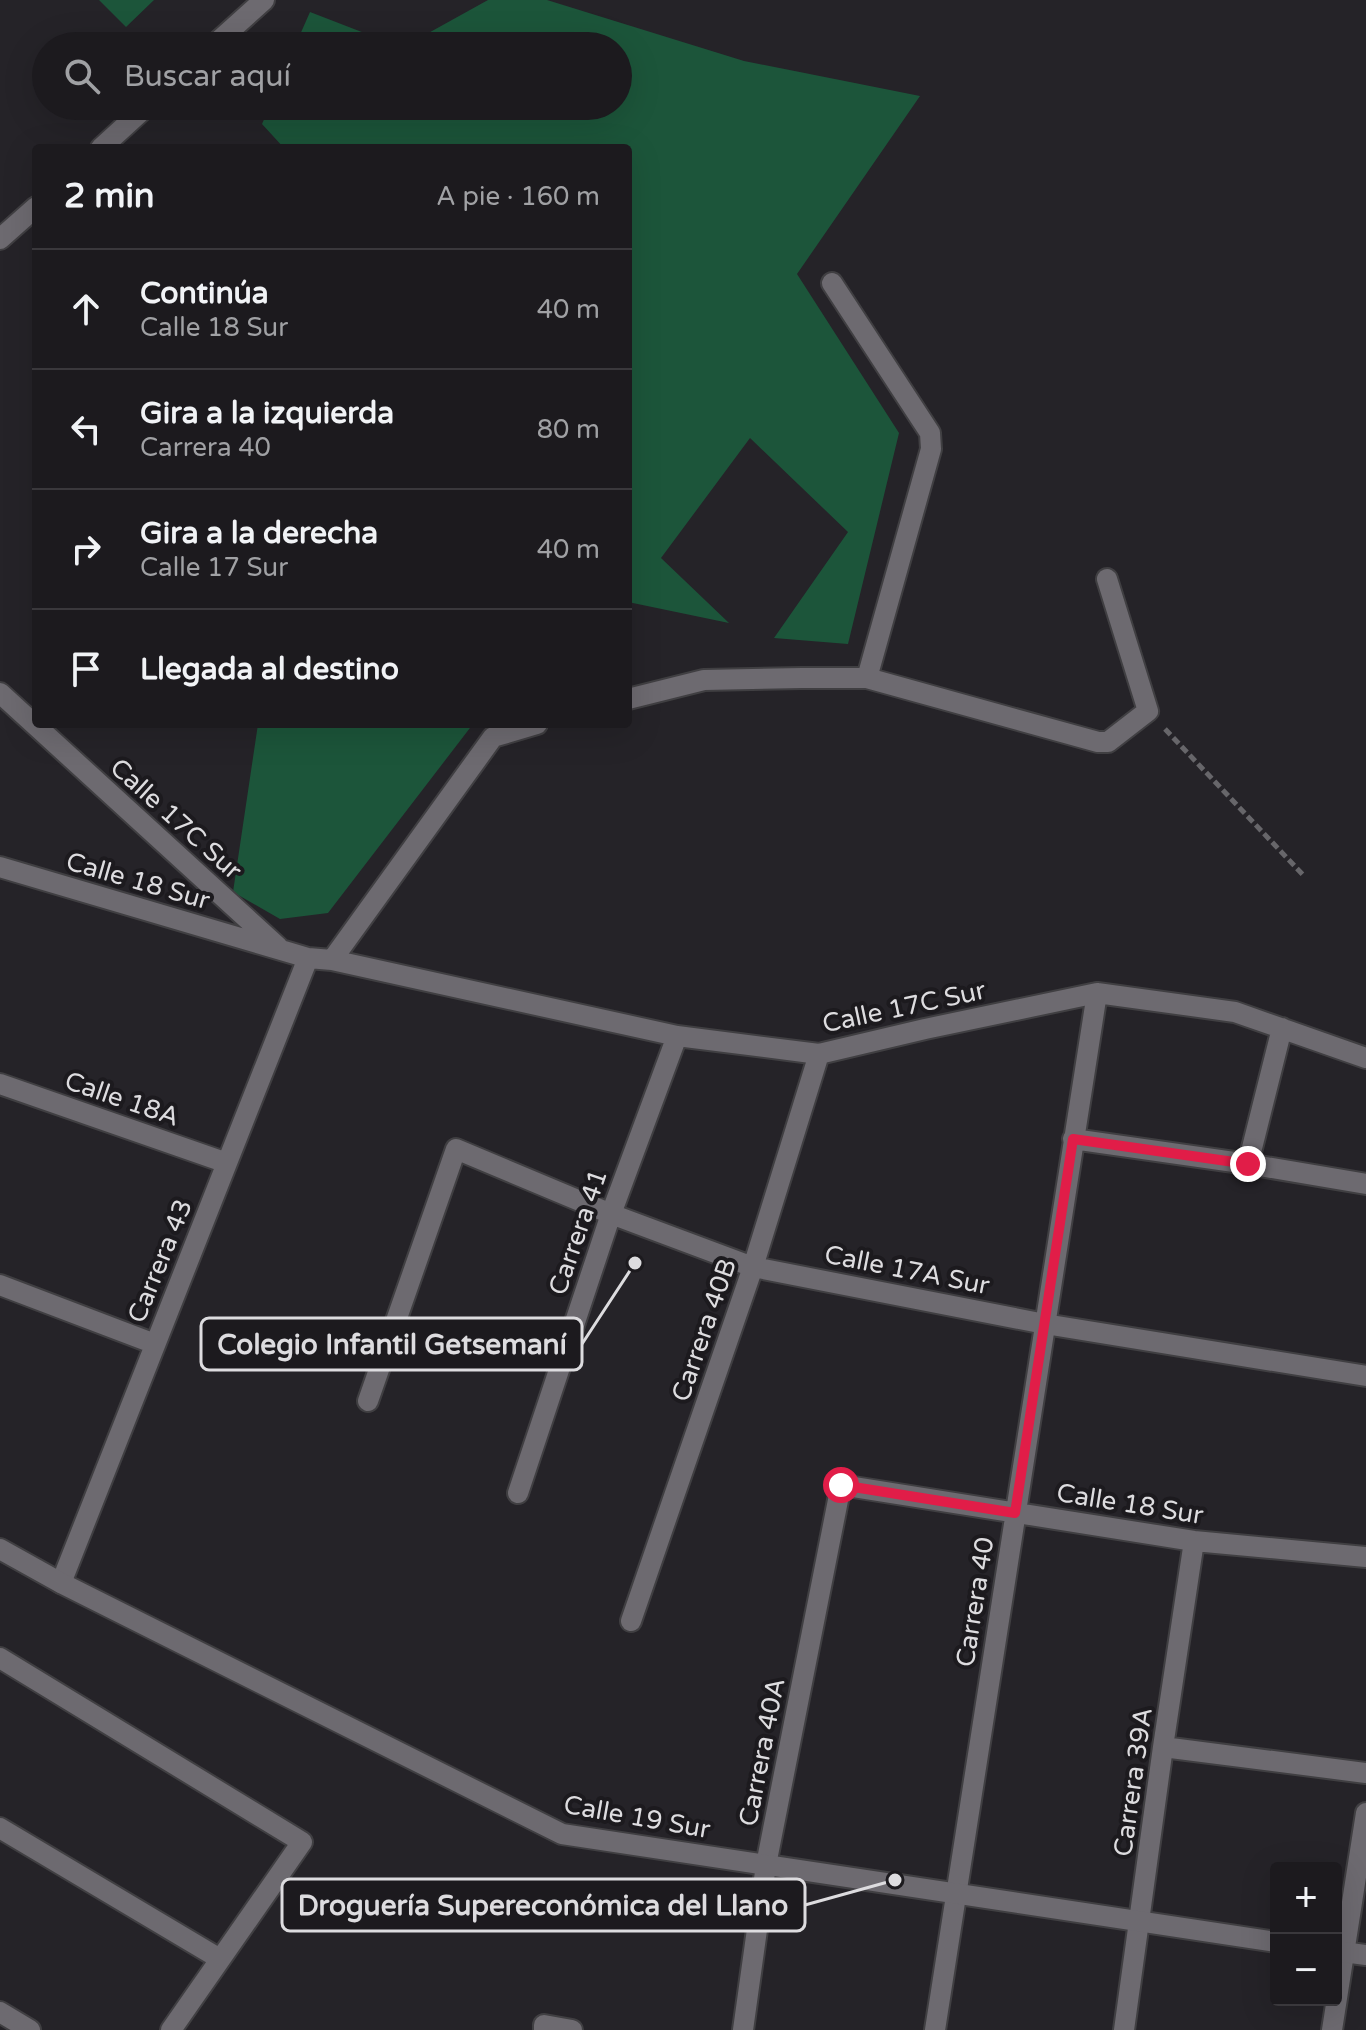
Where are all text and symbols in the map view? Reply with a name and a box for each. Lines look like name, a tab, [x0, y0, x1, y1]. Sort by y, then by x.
search box	[32, 32, 632, 120]
icon: search	[60, 54, 104, 98]
text: Buscar aquí	[124, 58, 291, 95]
text: 2 min	[64, 176, 155, 217]
text: A pie · 160 m	[436, 181, 600, 212]
text: Continúa	[140, 275, 269, 312]
icon: ahead	[64, 287, 108, 331]
text: 40 m	[537, 294, 600, 325]
text: Calle 18 Sur	[140, 312, 288, 343]
text: Gira a la izquierda	[140, 395, 394, 432]
icon: left	[64, 407, 108, 451]
text: 80 m	[537, 414, 600, 445]
text: Carrera 40	[140, 432, 271, 463]
text: Gira a la derecha	[140, 515, 378, 552]
icon: right	[64, 527, 108, 571]
text: 40 m	[537, 534, 600, 565]
text: Calle 17 Sur	[140, 552, 288, 583]
icon: arrive	[64, 647, 108, 691]
text: Llegada al destino	[140, 651, 399, 688]
street label: Calle 17C Sur	[104, 752, 248, 886]
street label: Calle 18 Sur	[63, 846, 213, 916]
street label: Calle 17C Sur	[820, 975, 989, 1039]
street label: Calle 18A	[61, 1065, 183, 1133]
route end	[1230, 1146, 1266, 1182]
street label: Carrera 41	[542, 1165, 614, 1299]
street label: Carrera 43	[121, 1194, 199, 1328]
street label: Calle 17A Sur	[822, 1239, 992, 1301]
street label: Carrera 40B	[665, 1255, 743, 1405]
callout: Colegio Infantil Getsemaní	[201, 1318, 582, 1370]
text: Colegio Infantil Getsemaní	[217, 1328, 567, 1362]
route start	[823, 1467, 859, 1503]
street label: Calle 18 Sur	[1054, 1477, 1206, 1531]
street label: Carrera 40	[949, 1535, 1001, 1669]
street label: Carrera 40A	[732, 1675, 792, 1829]
street label: Carrera 39A	[1107, 1705, 1159, 1859]
street label: Calle 19 Sur	[561, 1789, 713, 1845]
map controls	[1270, 1862, 1342, 2006]
button: +	[1270, 1862, 1342, 1934]
callout: Droguería Supereconómica del Llano	[282, 1879, 805, 1931]
text: Droguería Supereconómica del Llano	[298, 1889, 788, 1923]
button: −	[1270, 1934, 1342, 2006]

